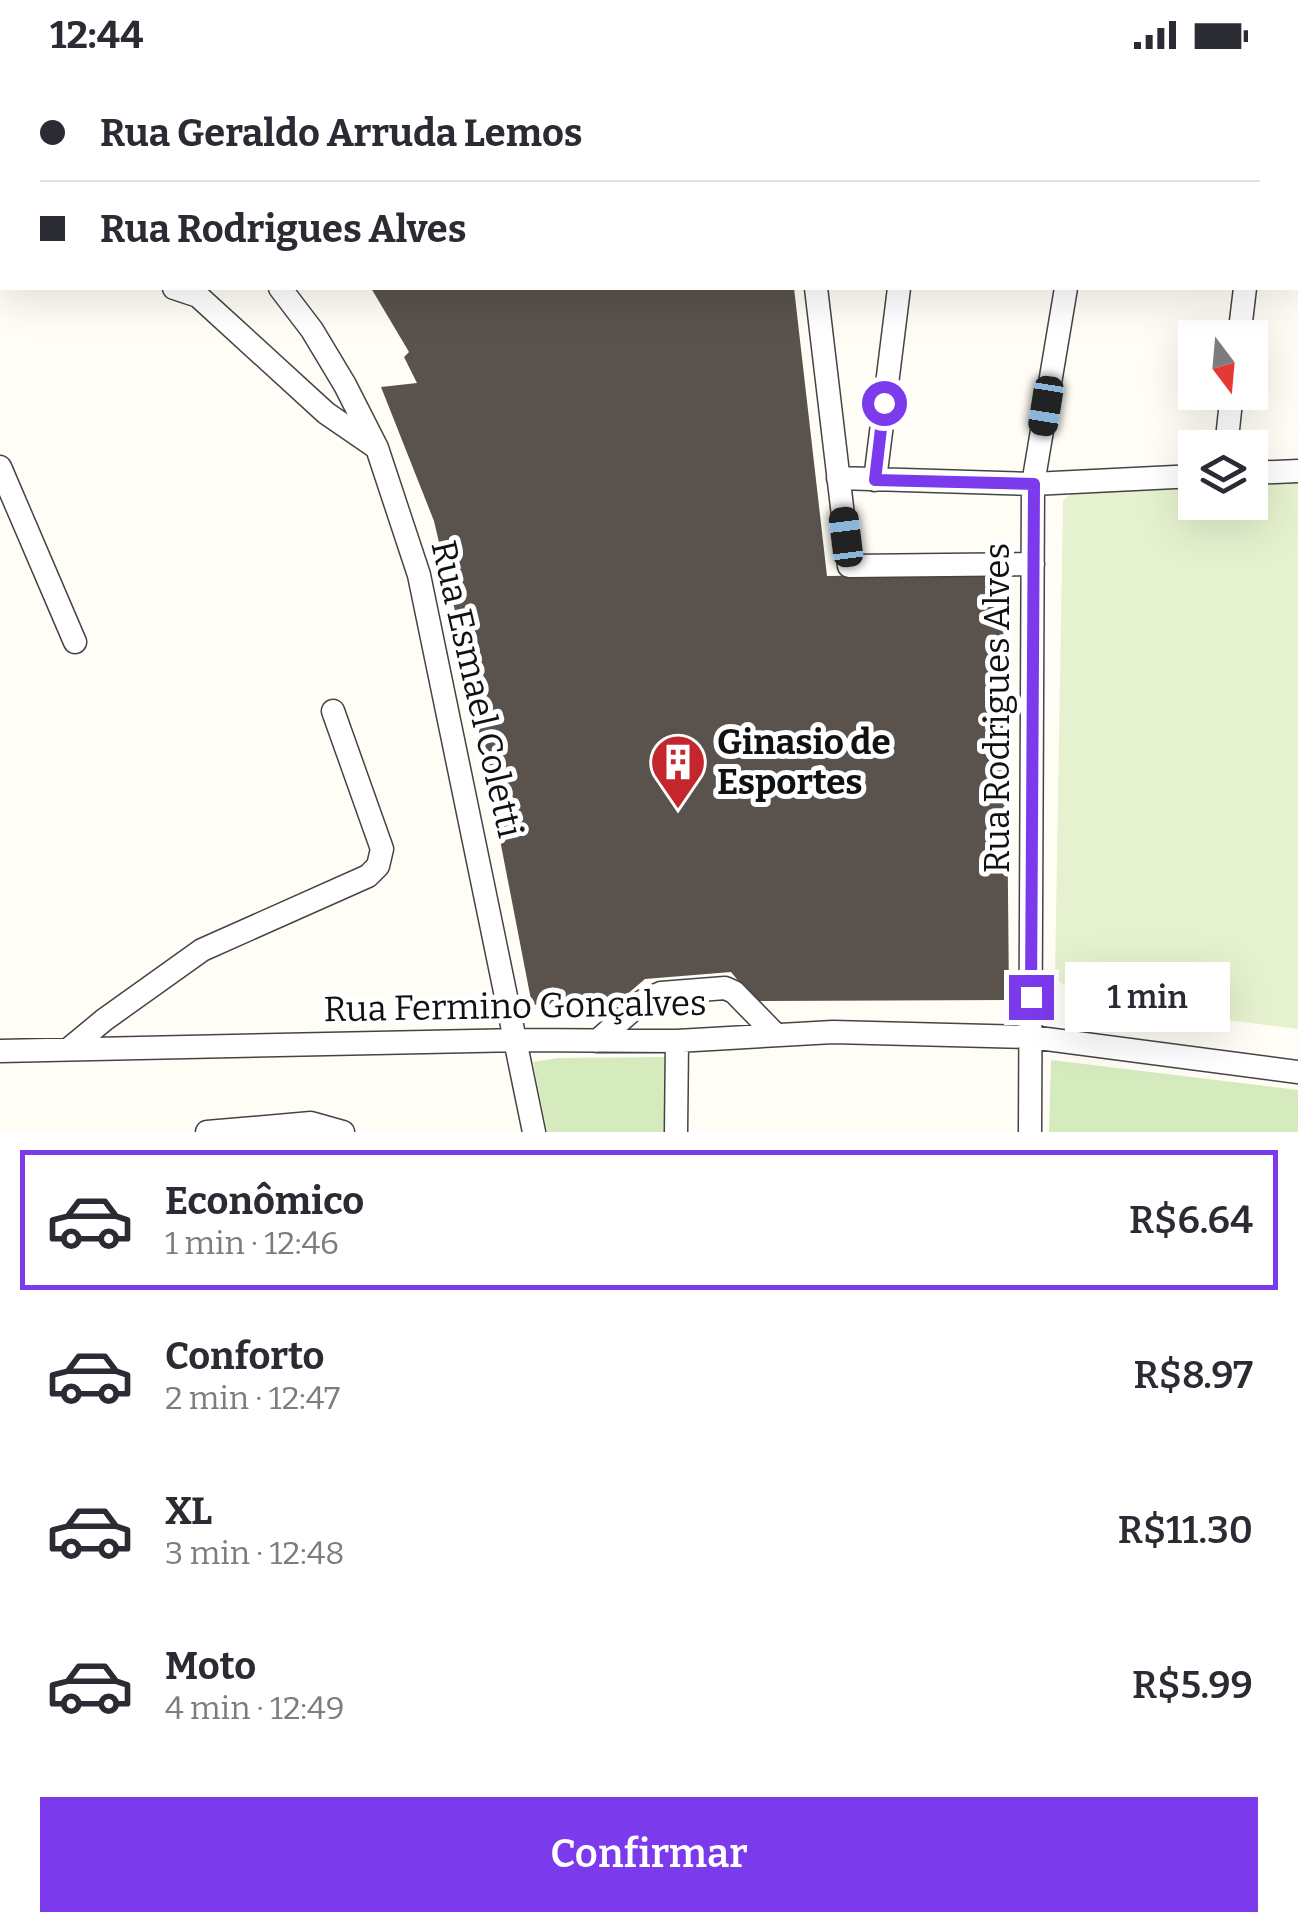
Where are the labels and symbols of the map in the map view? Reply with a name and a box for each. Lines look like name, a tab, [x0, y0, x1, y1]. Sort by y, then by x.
north arrow	[1178, 320, 1268, 410]
car	[1026, 374, 1066, 438]
route start	[862, 381, 907, 426]
car	[827, 505, 865, 569]
street label: Rua Esmael Coletti	[422, 536, 532, 842]
street label: Rua Rodrigues Alves	[976, 543, 1018, 873]
place label: Ginasio de Esportes	[717, 721, 891, 803]
building icon: Ginasio de Esportes	[648, 732, 708, 811]
callout: 1 min	[1066, 962, 1231, 1032]
route end	[1009, 975, 1054, 1020]
street label: Rua Fermino Gonçalves	[323, 982, 707, 1030]

